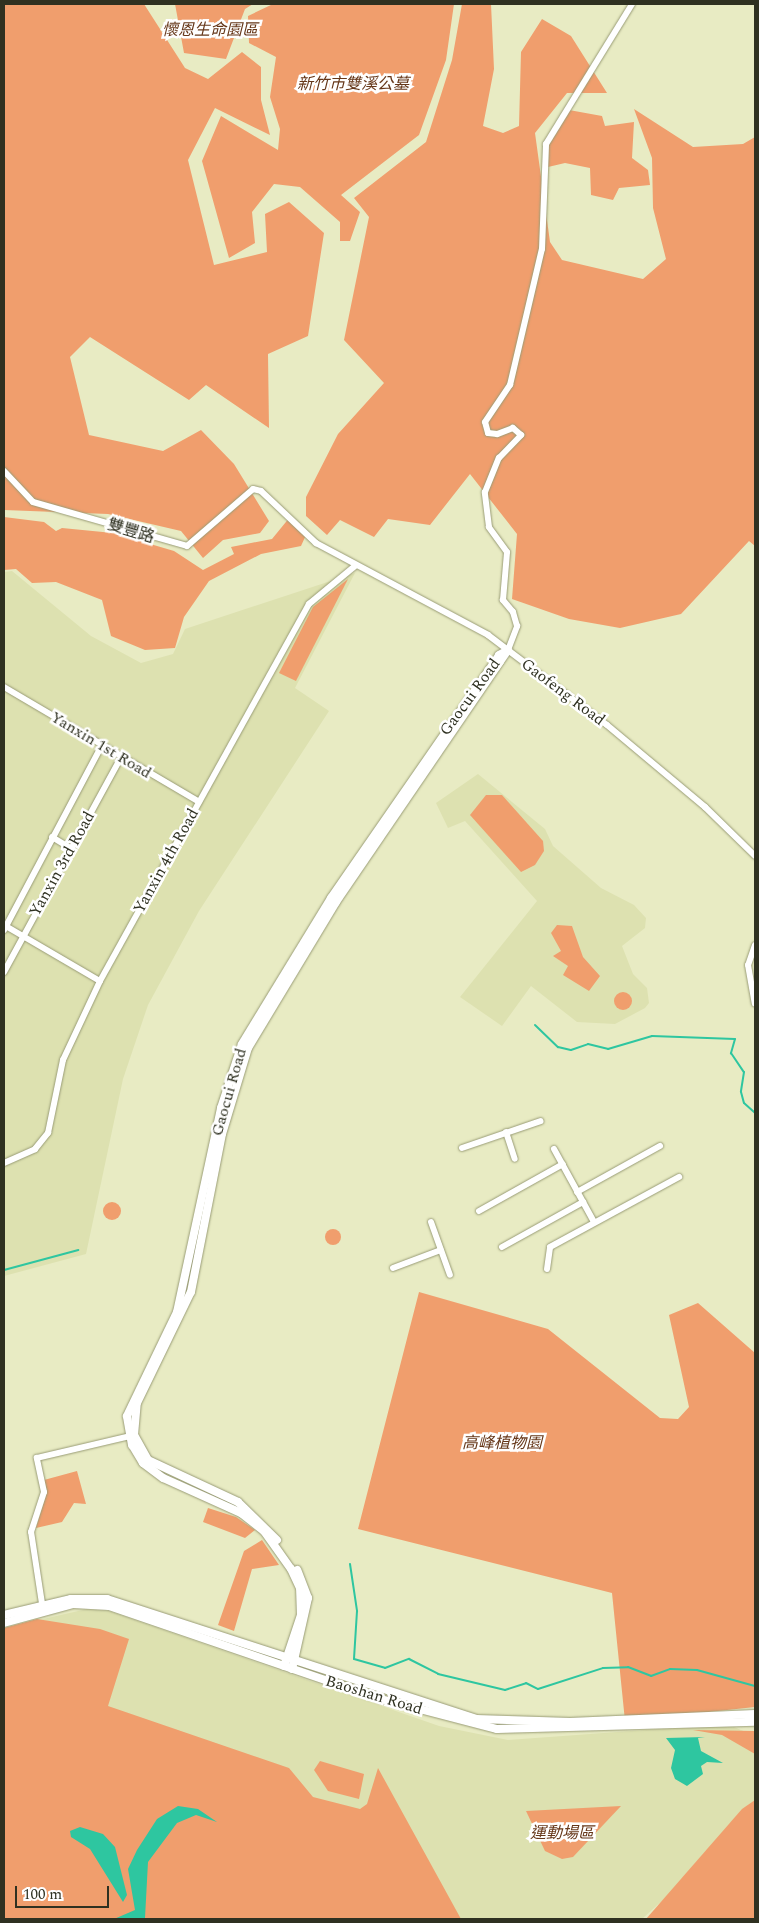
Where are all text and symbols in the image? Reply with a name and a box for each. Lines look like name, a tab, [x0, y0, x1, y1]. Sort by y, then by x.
park label: 懷恩生命園區	[162, 20, 258, 40]
park label: 新竹市雙溪公墓	[297, 74, 409, 94]
street label: 雙豐路	[105, 515, 157, 547]
street label: Gaofeng Road	[517, 654, 609, 730]
street label: Gaocui Road	[436, 655, 504, 739]
street label: Yanxin 1st Road	[47, 707, 155, 783]
street label: Yanxin 4th Road	[129, 805, 203, 917]
street label: Yanxin 3rd Road	[25, 808, 99, 920]
street label: Gaocui Road	[207, 1046, 251, 1138]
park label: 高峰植物園	[462, 1433, 542, 1453]
street label: Baoshan Road	[323, 1671, 425, 1719]
park label: 運動場區	[530, 1823, 594, 1843]
scale bar	[18, 1876, 111, 1908]
text: 100 m	[23, 1883, 62, 1906]

